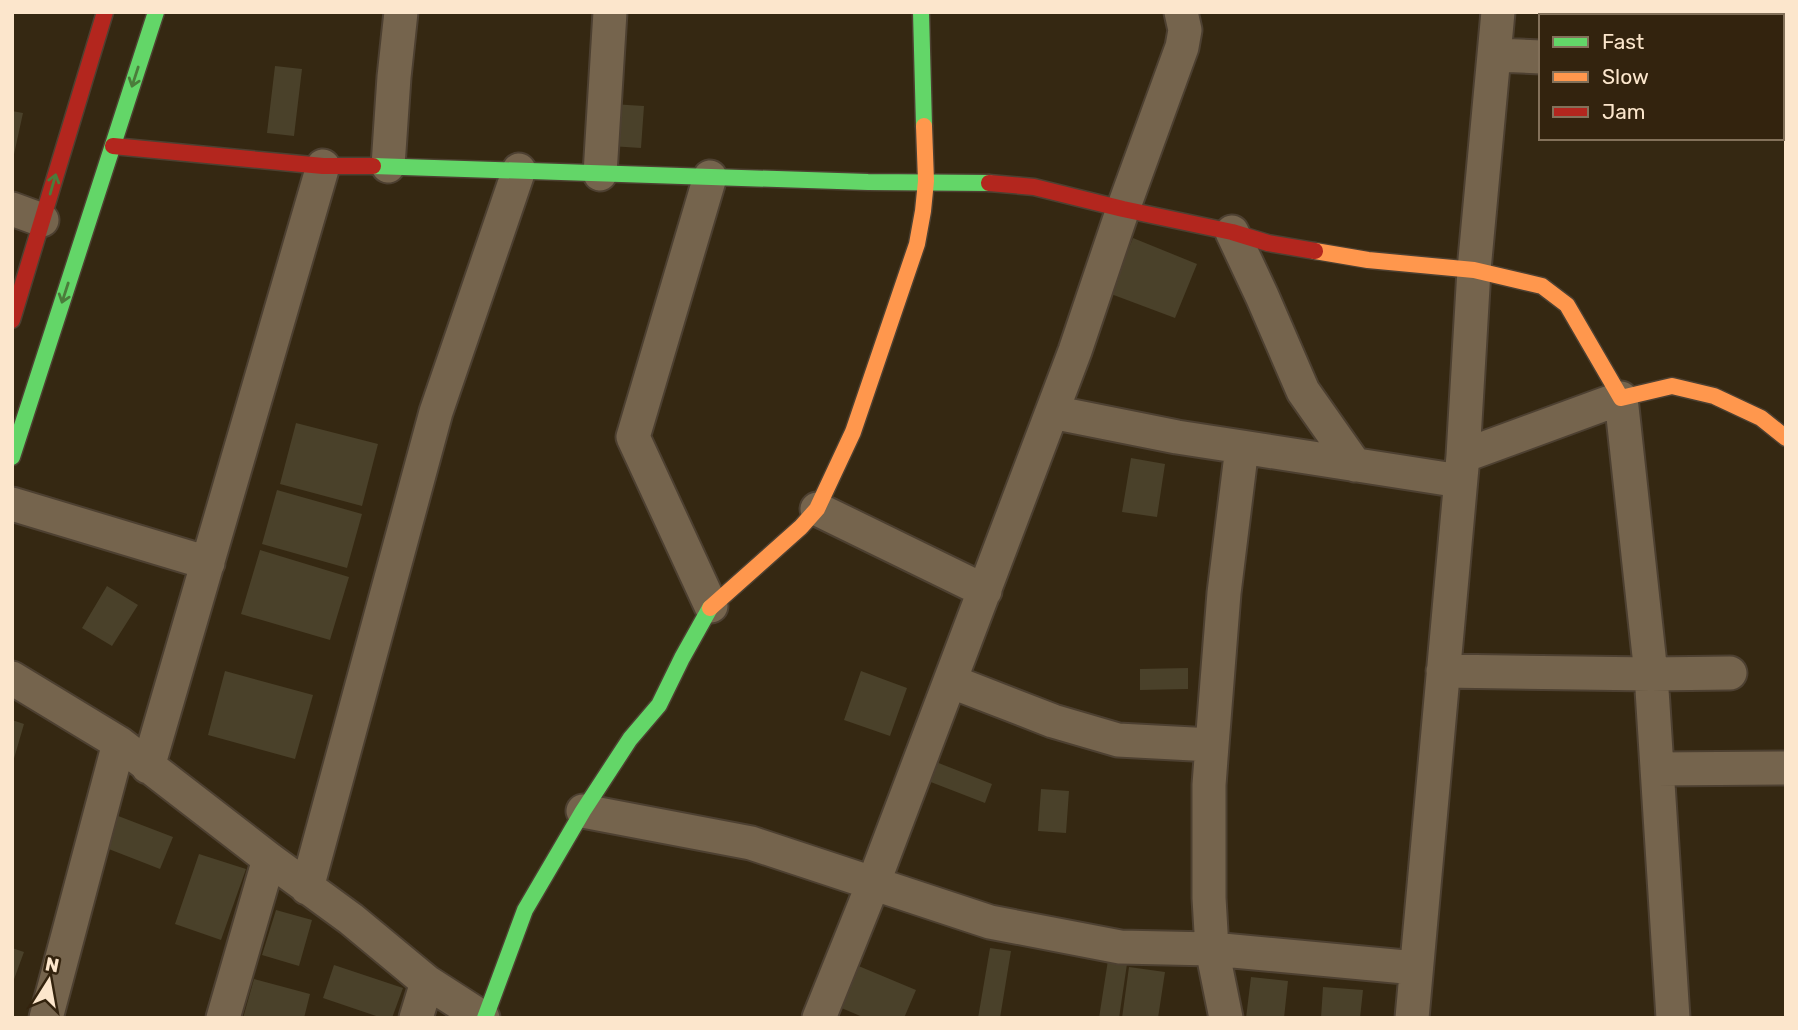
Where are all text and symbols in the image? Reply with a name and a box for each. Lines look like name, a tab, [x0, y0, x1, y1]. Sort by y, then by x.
legend	[1539, 14, 1784, 140]
text: Fast	[1602, 29, 1644, 54]
text: Slow	[1602, 64, 1649, 89]
one-way arrow	[128, 66, 141, 88]
text: Jam	[1602, 99, 1646, 124]
one-way arrow	[47, 173, 60, 195]
one-way arrow	[58, 282, 70, 304]
north arrow	[14, 946, 84, 1016]
text: N	[43, 952, 61, 977]

